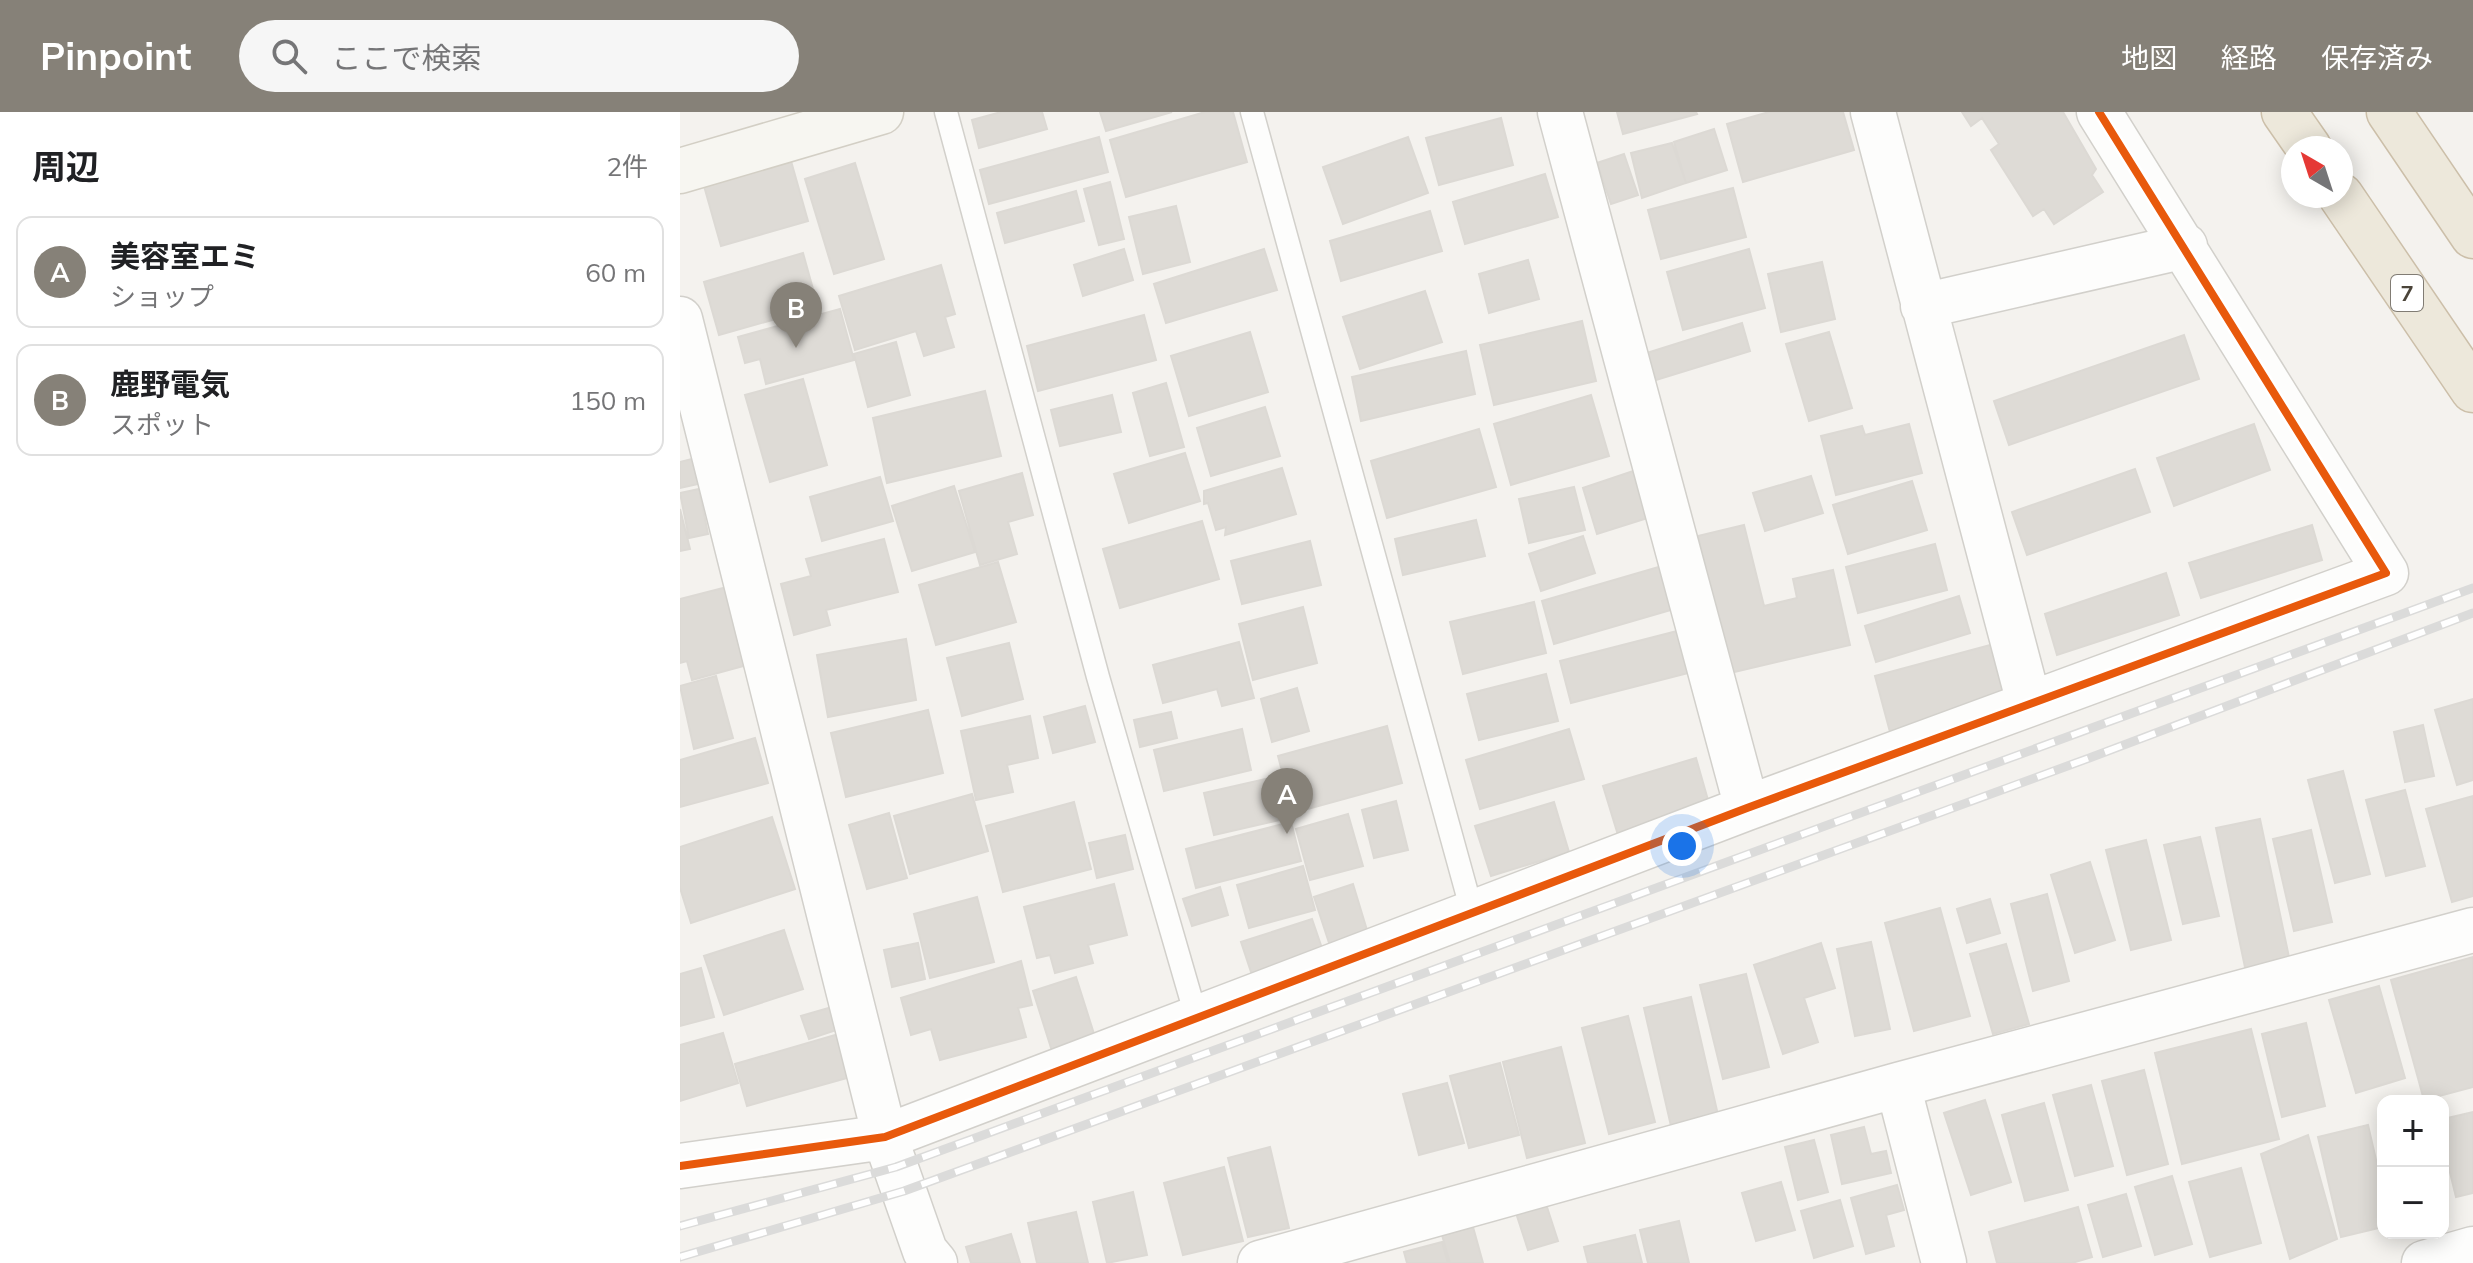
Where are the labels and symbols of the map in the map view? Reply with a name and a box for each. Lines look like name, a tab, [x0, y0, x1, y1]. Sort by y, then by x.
north arrow	[2281, 136, 2353, 208]
road number: 7	[2391, 275, 2423, 311]
pin: B	[770, 282, 822, 348]
pin: A	[1261, 768, 1313, 834]
your location	[1662, 826, 1702, 866]

